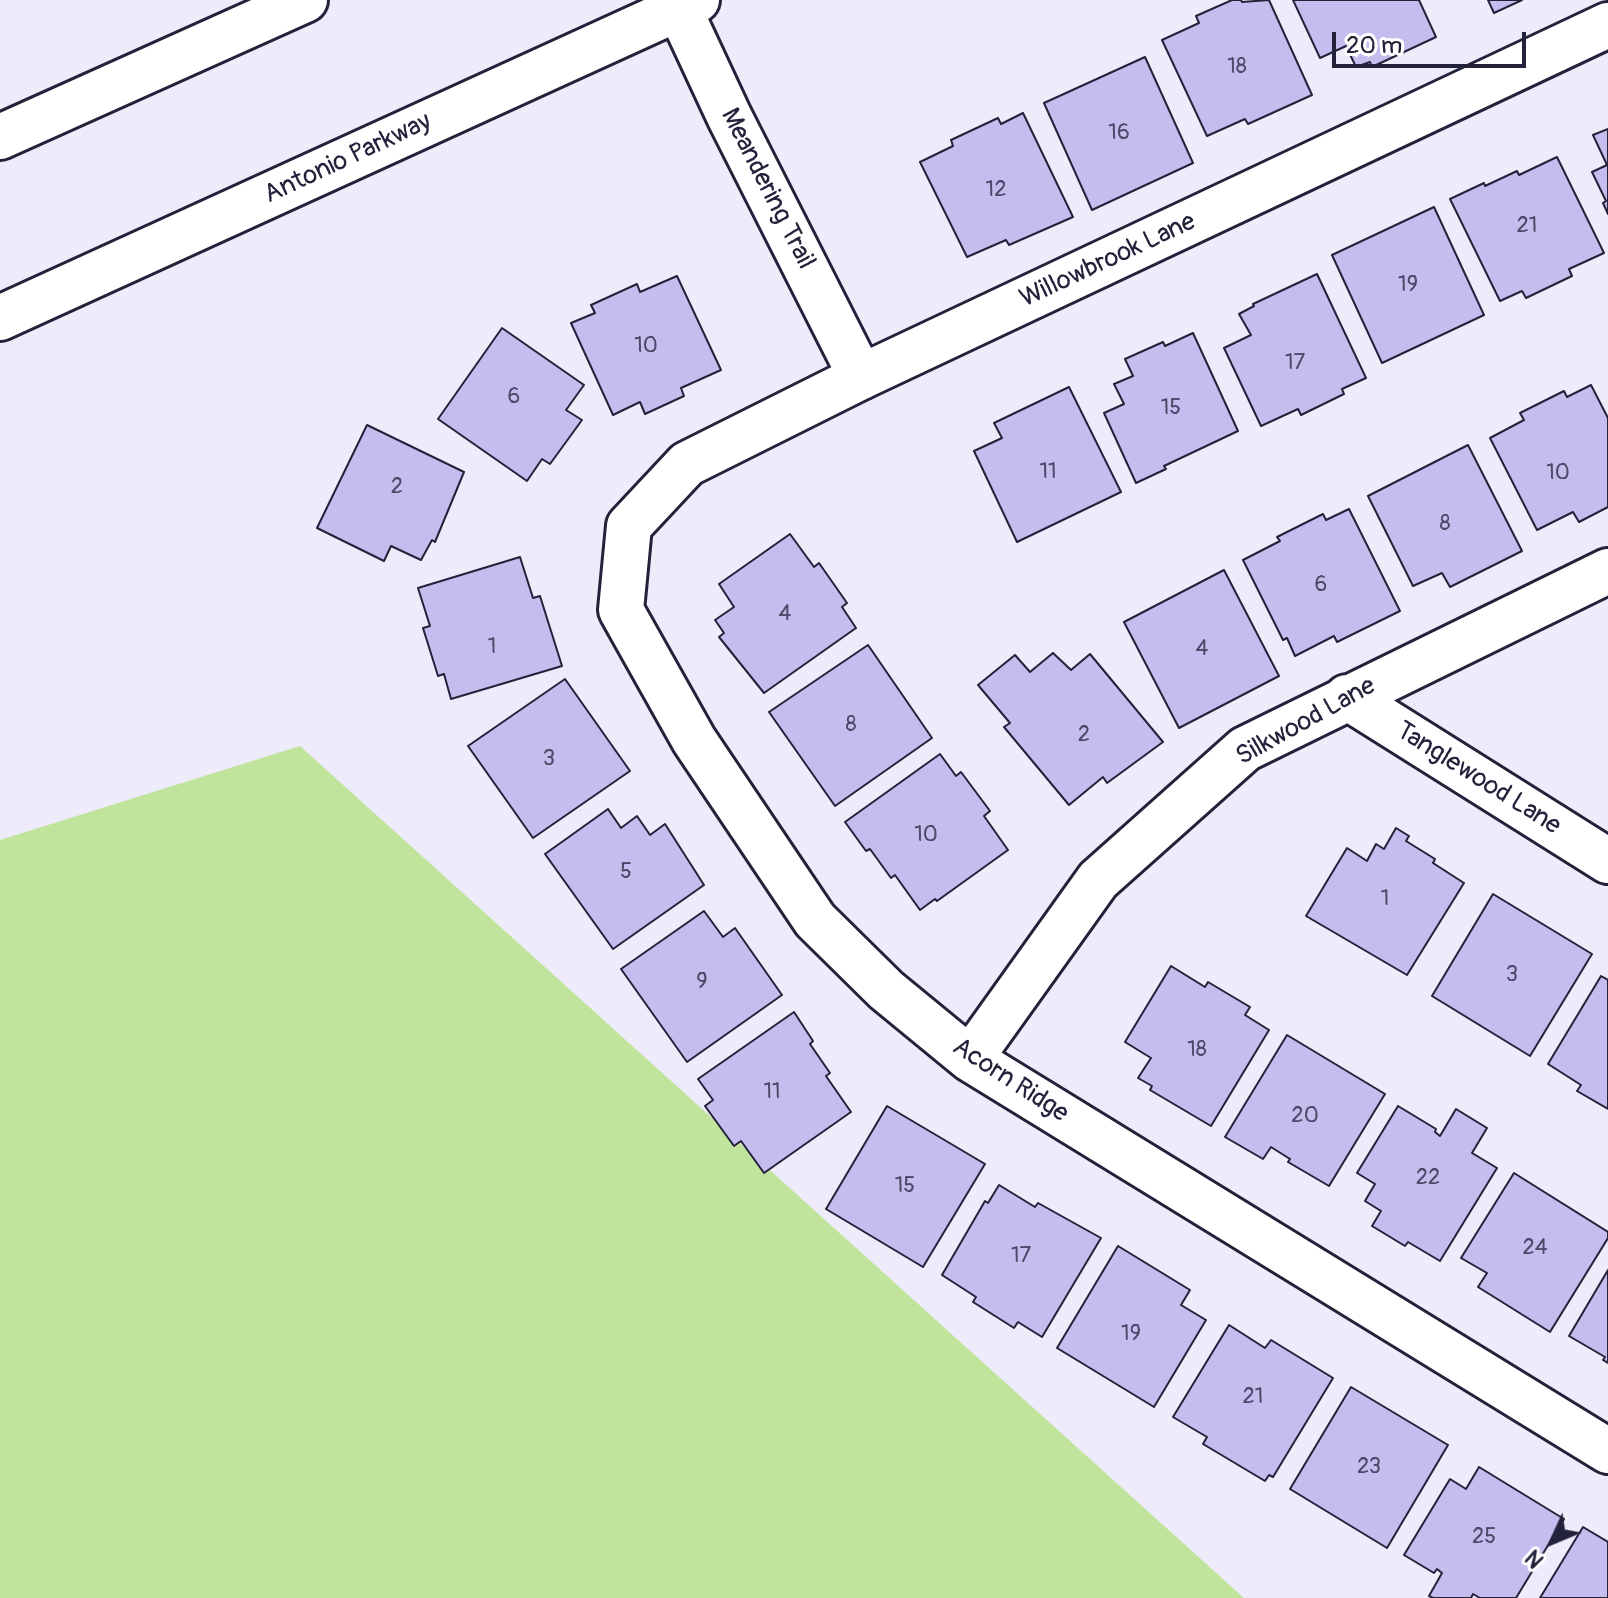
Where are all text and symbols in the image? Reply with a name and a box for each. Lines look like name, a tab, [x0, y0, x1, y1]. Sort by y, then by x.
scale bar	[1336, 16, 1530, 66]
text: 20 m	[1346, 31, 1402, 60]
house number: 18	[1227, 54, 1247, 80]
street label: Meandering Trail	[713, 103, 821, 275]
street label: Antonio Parkway	[260, 107, 436, 211]
house number: 16	[1108, 120, 1130, 146]
house number: 12	[986, 177, 1006, 203]
street label: Willowbrook Lane	[1015, 207, 1201, 315]
house number: 21	[1517, 213, 1537, 239]
house number: 19	[1398, 272, 1418, 298]
house number: 10	[634, 333, 658, 359]
house number: 17	[1285, 350, 1305, 376]
house number: 6	[508, 384, 520, 410]
house number: 15	[1161, 395, 1181, 421]
house number: 11	[1039, 459, 1057, 485]
house number: 10	[1546, 460, 1570, 486]
house number: 2	[391, 474, 403, 500]
house number: 8	[1439, 511, 1451, 537]
house number: 6	[1315, 572, 1327, 598]
house number: 4	[779, 601, 791, 627]
house number: 1	[488, 634, 496, 660]
house number: 4	[1196, 636, 1208, 662]
street label: Silkwood Lane	[1231, 671, 1381, 773]
house number: 8	[845, 712, 857, 738]
street label: Tanglewood Lane	[1390, 716, 1566, 842]
house number: 2	[1078, 722, 1090, 748]
house number: 3	[543, 746, 555, 772]
house number: 10	[914, 822, 938, 848]
house number: 5	[620, 859, 632, 885]
house number: 1	[1381, 886, 1389, 912]
house number: 3	[1506, 962, 1518, 988]
house number: 9	[696, 969, 708, 995]
street label: Acorn Ridge	[946, 1032, 1074, 1130]
house number: 18	[1187, 1037, 1207, 1063]
house number: 11	[763, 1079, 781, 1105]
house number: 20	[1291, 1103, 1319, 1129]
house number: 22	[1416, 1165, 1440, 1191]
house number: 15	[895, 1173, 915, 1199]
house number: 24	[1522, 1235, 1548, 1261]
house number: 17	[1011, 1243, 1031, 1269]
house number: 19	[1121, 1321, 1141, 1347]
house number: 21	[1243, 1384, 1263, 1410]
house number: 23	[1357, 1454, 1381, 1480]
north arrow	[1512, 1502, 1592, 1582]
house number: 25	[1472, 1524, 1496, 1550]
text: N	[1519, 1544, 1550, 1574]

